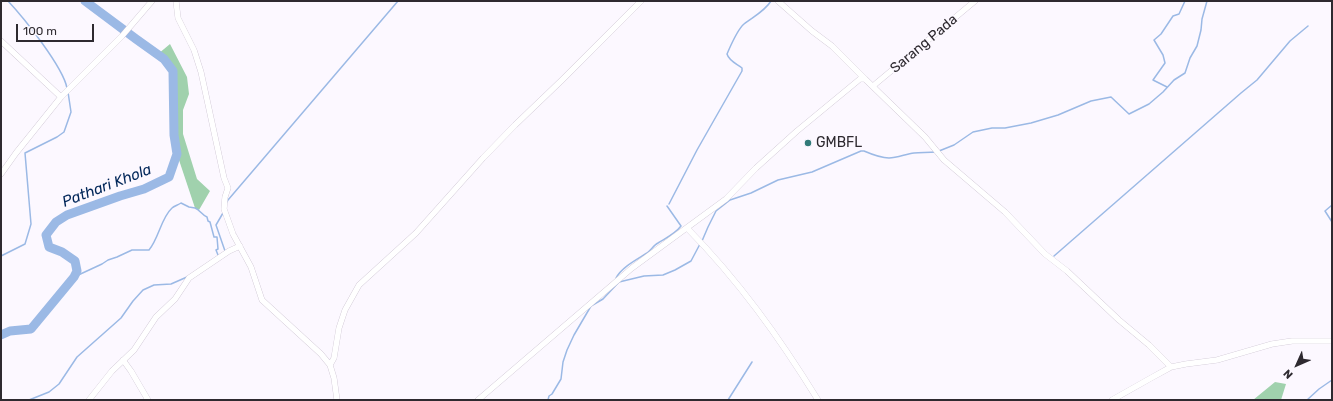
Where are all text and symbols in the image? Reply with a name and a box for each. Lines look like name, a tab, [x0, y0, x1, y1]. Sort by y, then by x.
street label: Sarang Pada	[887, 11, 961, 77]
scale bar	[18, 16, 96, 42]
text: 100 m	[23, 24, 57, 38]
place label: GMBFL	[816, 135, 862, 151]
marker: GMBFL	[803, 138, 813, 148]
water label: Pathari Khola	[60, 161, 154, 211]
north arrow	[1277, 345, 1317, 385]
text: N	[1281, 366, 1296, 381]

